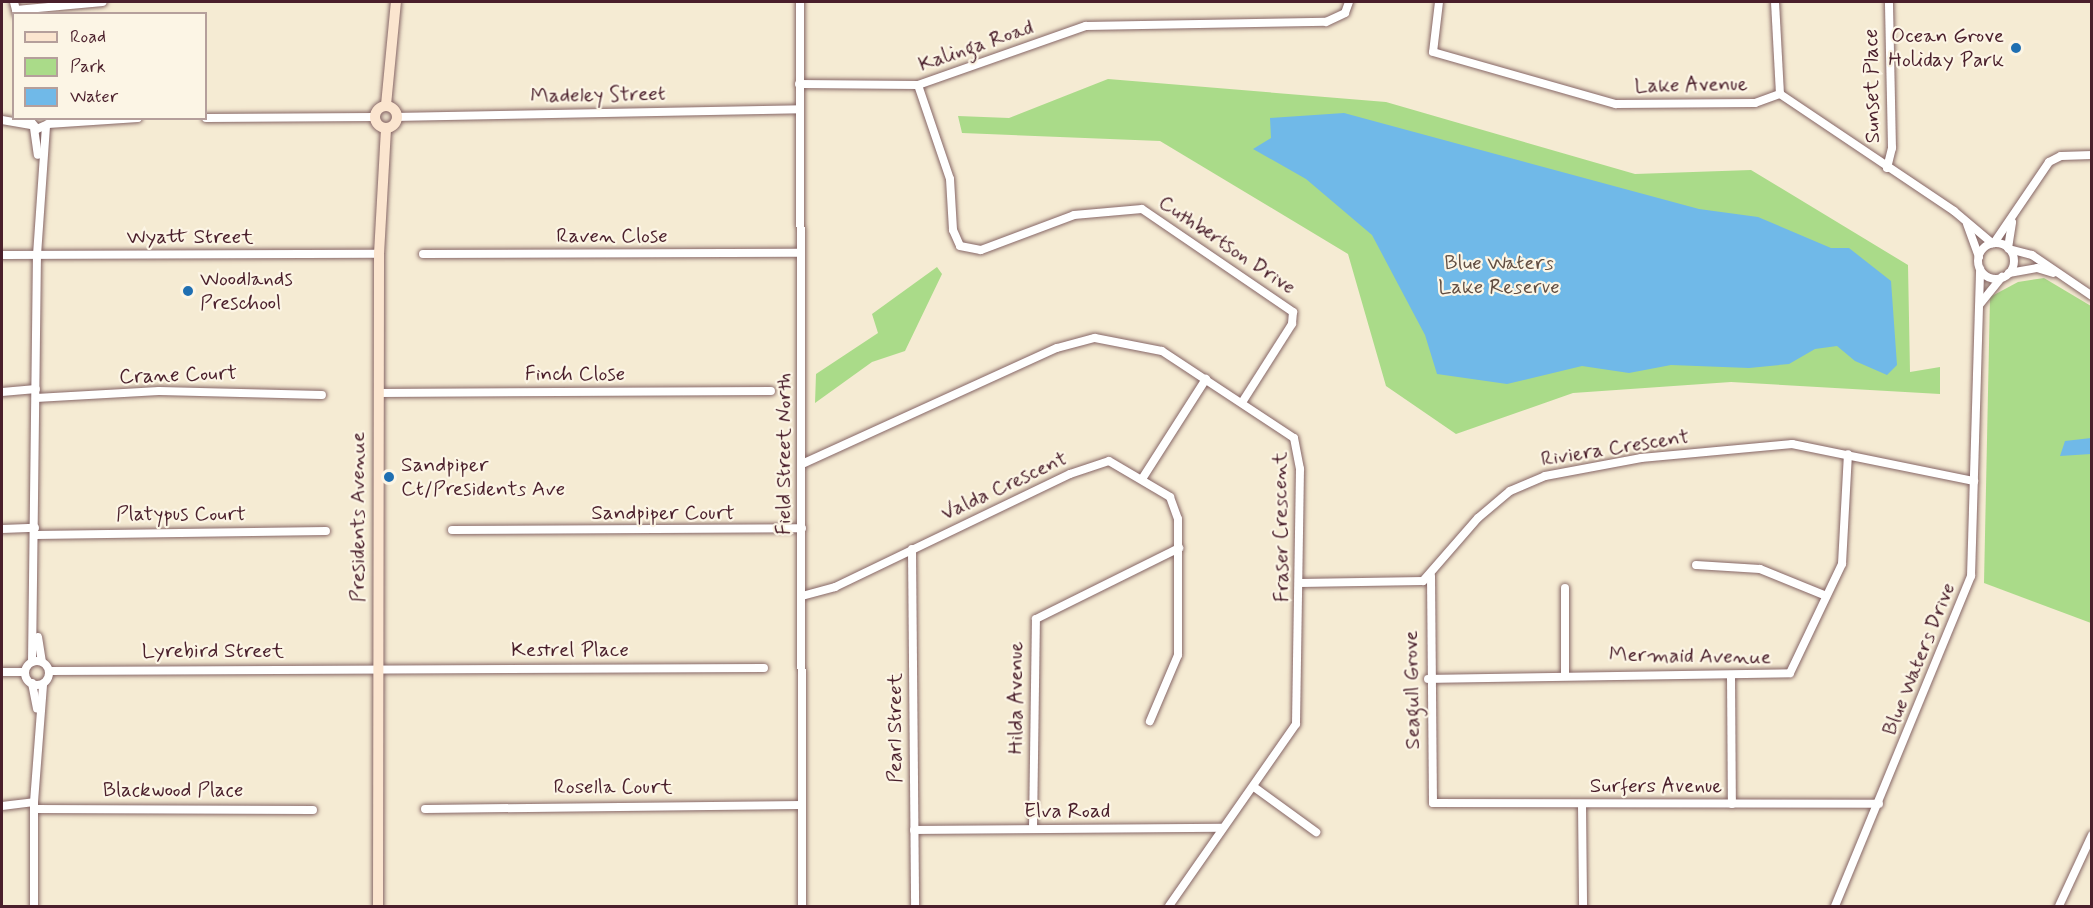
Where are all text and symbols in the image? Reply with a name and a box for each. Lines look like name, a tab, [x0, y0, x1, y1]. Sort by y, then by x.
legend	[12, 12, 207, 120]
street label: Kalinga Road	[917, 15, 1035, 77]
place label: Ocean Grove Holiday Park	[1891, 23, 2004, 73]
text: Road	[70, 25, 106, 49]
street label: Sunset Place	[1858, 28, 1886, 144]
marker: Ocean Grove Holiday Park	[2009, 41, 2023, 55]
text: Park	[70, 55, 106, 79]
street label: Lake Avenue	[1633, 71, 1749, 99]
street label: Madeley Street	[528, 81, 668, 109]
text: Water	[70, 85, 118, 109]
street label: Cuthbertson Drive	[1154, 190, 1300, 300]
street label: Raven Close	[556, 223, 668, 249]
street label: Wyatt Street	[126, 224, 254, 250]
park label: Blue Waters Lake Reserve	[1438, 250, 1560, 300]
place label: Woodlands Preschool	[200, 266, 293, 316]
marker: Woodlands Preschool	[181, 284, 195, 298]
street label: Crane Court	[119, 360, 237, 390]
street label: Finch Close	[525, 361, 625, 387]
street label: Field Street North	[771, 373, 797, 535]
street label: Riviera Crescent	[1540, 424, 1690, 472]
street label: Presidents Avenue	[345, 435, 371, 599]
street label: Valda Crescent	[937, 446, 1071, 526]
place label: Sandpiper Ct/Presidents Ave	[401, 452, 564, 502]
street label: Fraser Crescent	[1267, 455, 1295, 599]
marker: Sandpiper Ct/Presidents Ave	[382, 470, 396, 484]
street label: Sandpiper Court	[591, 500, 735, 526]
street label: Platypus Court	[117, 501, 245, 527]
street label: Blue Waters Drive	[1877, 580, 1961, 738]
street label: Seagull Grove	[1398, 630, 1426, 750]
street label: Kestrel Place	[512, 637, 628, 663]
street label: Lyrebird Street	[142, 638, 284, 664]
street label: Hilda Avenue	[1003, 640, 1029, 756]
street label: Mermaid Avenue	[1612, 642, 1768, 670]
street label: Pearl Street	[882, 673, 908, 783]
street label: Surfers Avenue	[1587, 773, 1725, 799]
street label: Rosella Court	[554, 774, 672, 800]
street label: Blackwood Place	[103, 777, 243, 803]
street label: Elva Road	[1024, 798, 1110, 824]

